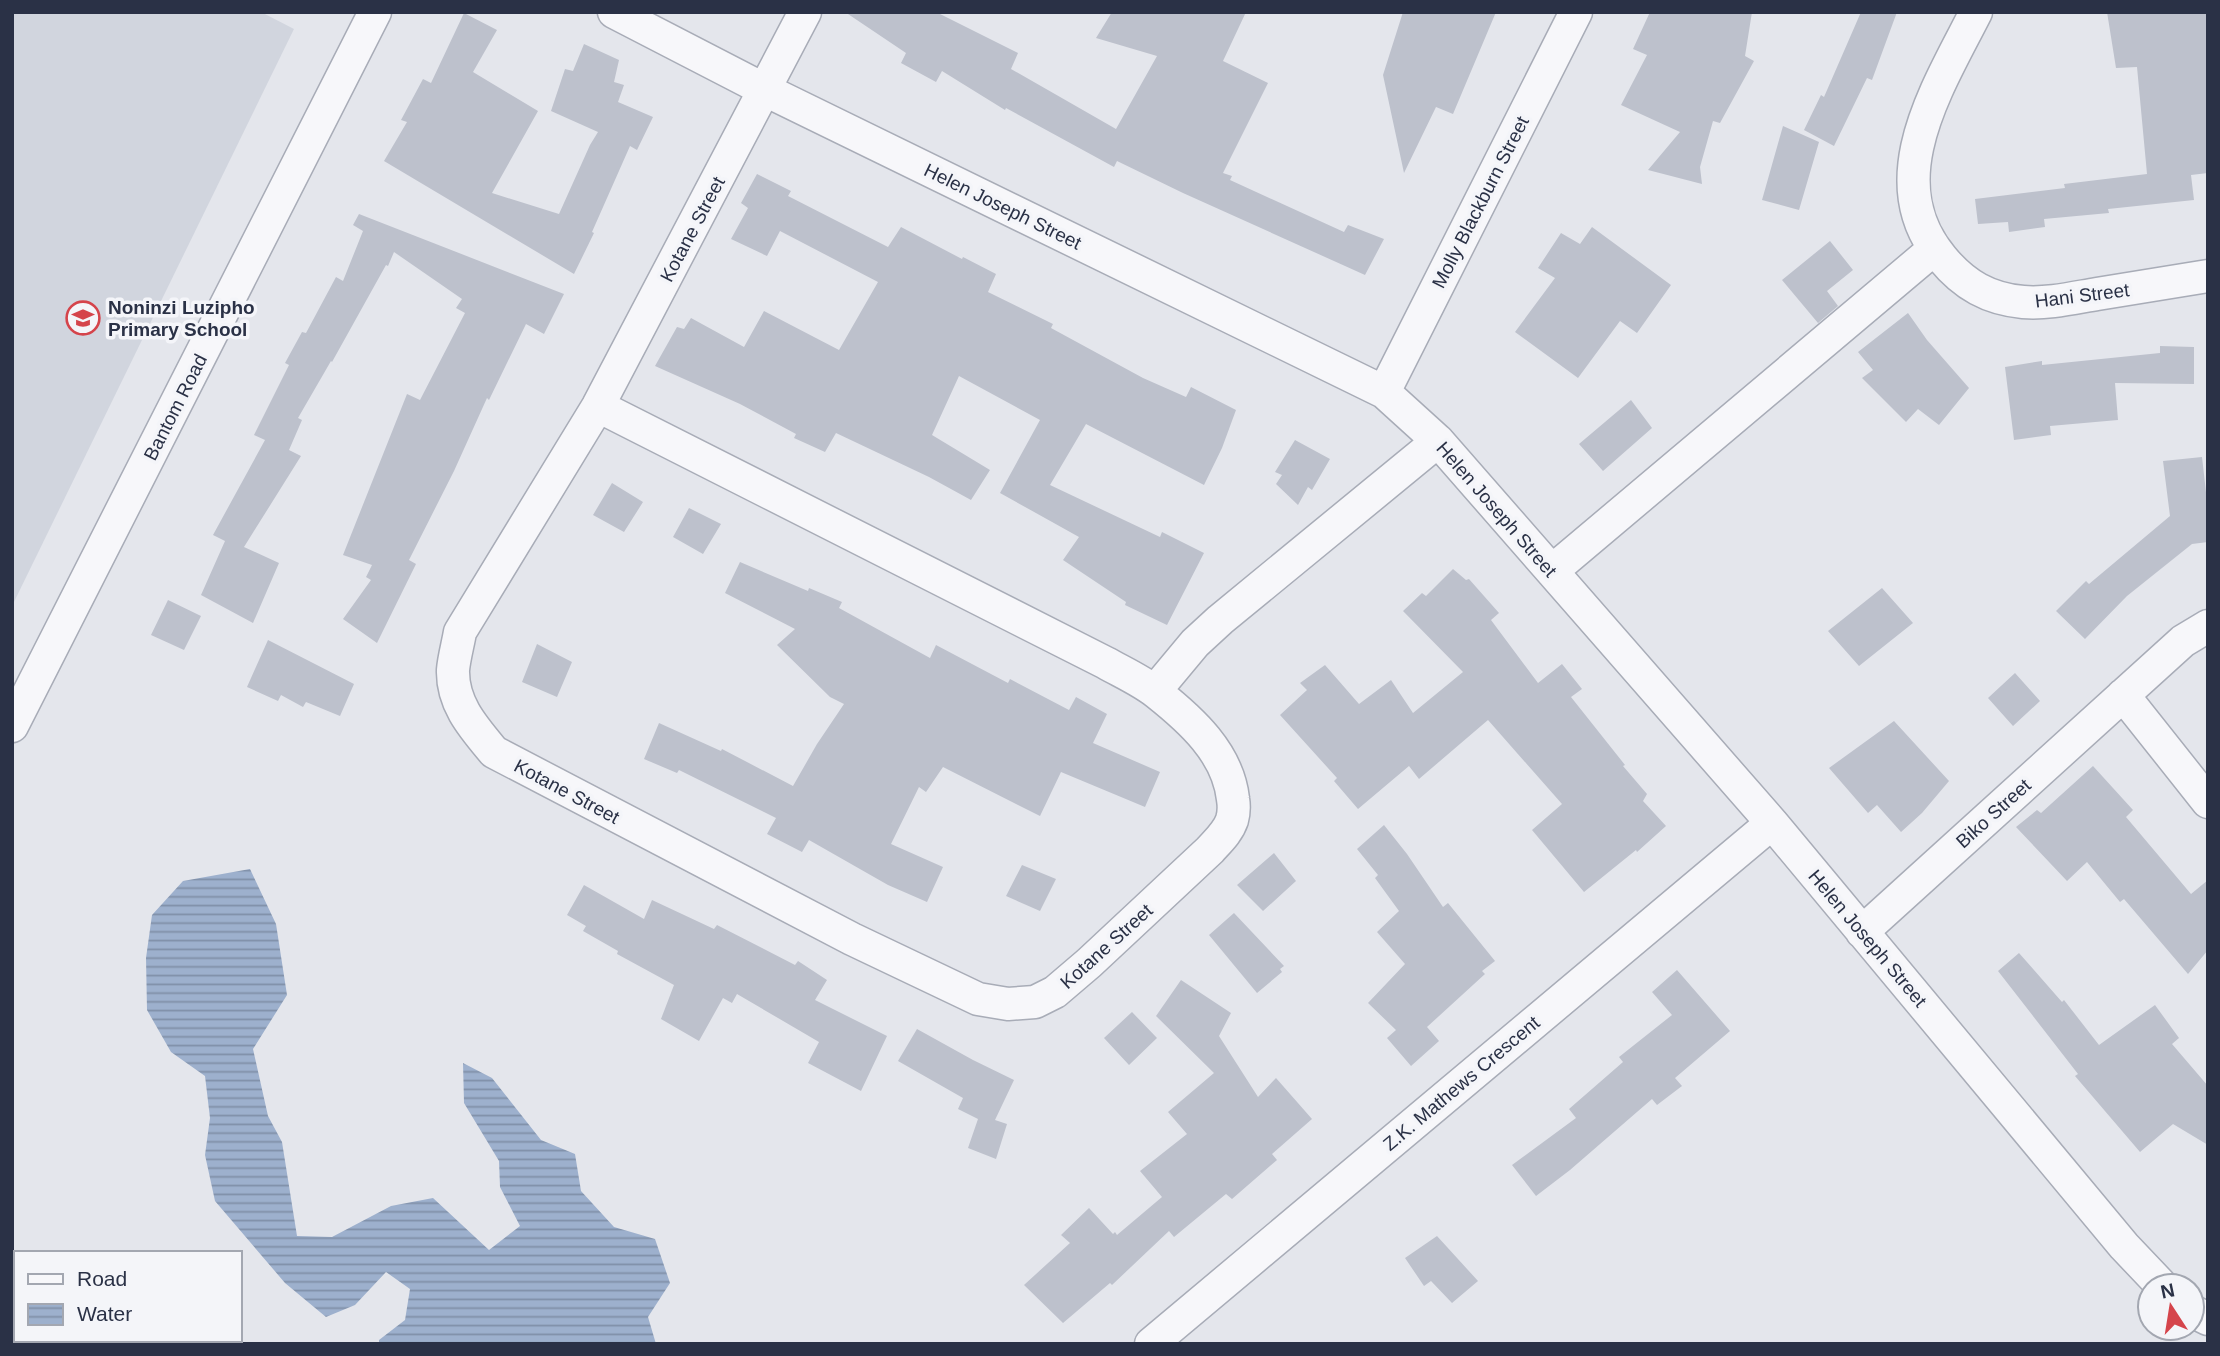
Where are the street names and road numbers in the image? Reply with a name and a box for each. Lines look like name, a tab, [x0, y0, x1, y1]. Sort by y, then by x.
street label: Molly Blackburn Street	[1428, 112, 1533, 292]
street label: Helen Joseph Street	[921, 159, 1085, 254]
street label: Kotane Street	[656, 172, 729, 285]
street label: Hani Street	[2034, 279, 2131, 312]
street label: Bantom Road	[140, 351, 211, 464]
street label: Helen Joseph Street	[1432, 437, 1561, 582]
street label: Kotane Street	[511, 755, 624, 828]
street label: Biko Street	[1952, 774, 2035, 852]
street label: Helen Joseph Street	[1804, 866, 1931, 1012]
street label: Kotane Street	[1056, 899, 1157, 993]
street label: Z.K. Mathews Crescent	[1379, 1011, 1544, 1155]

